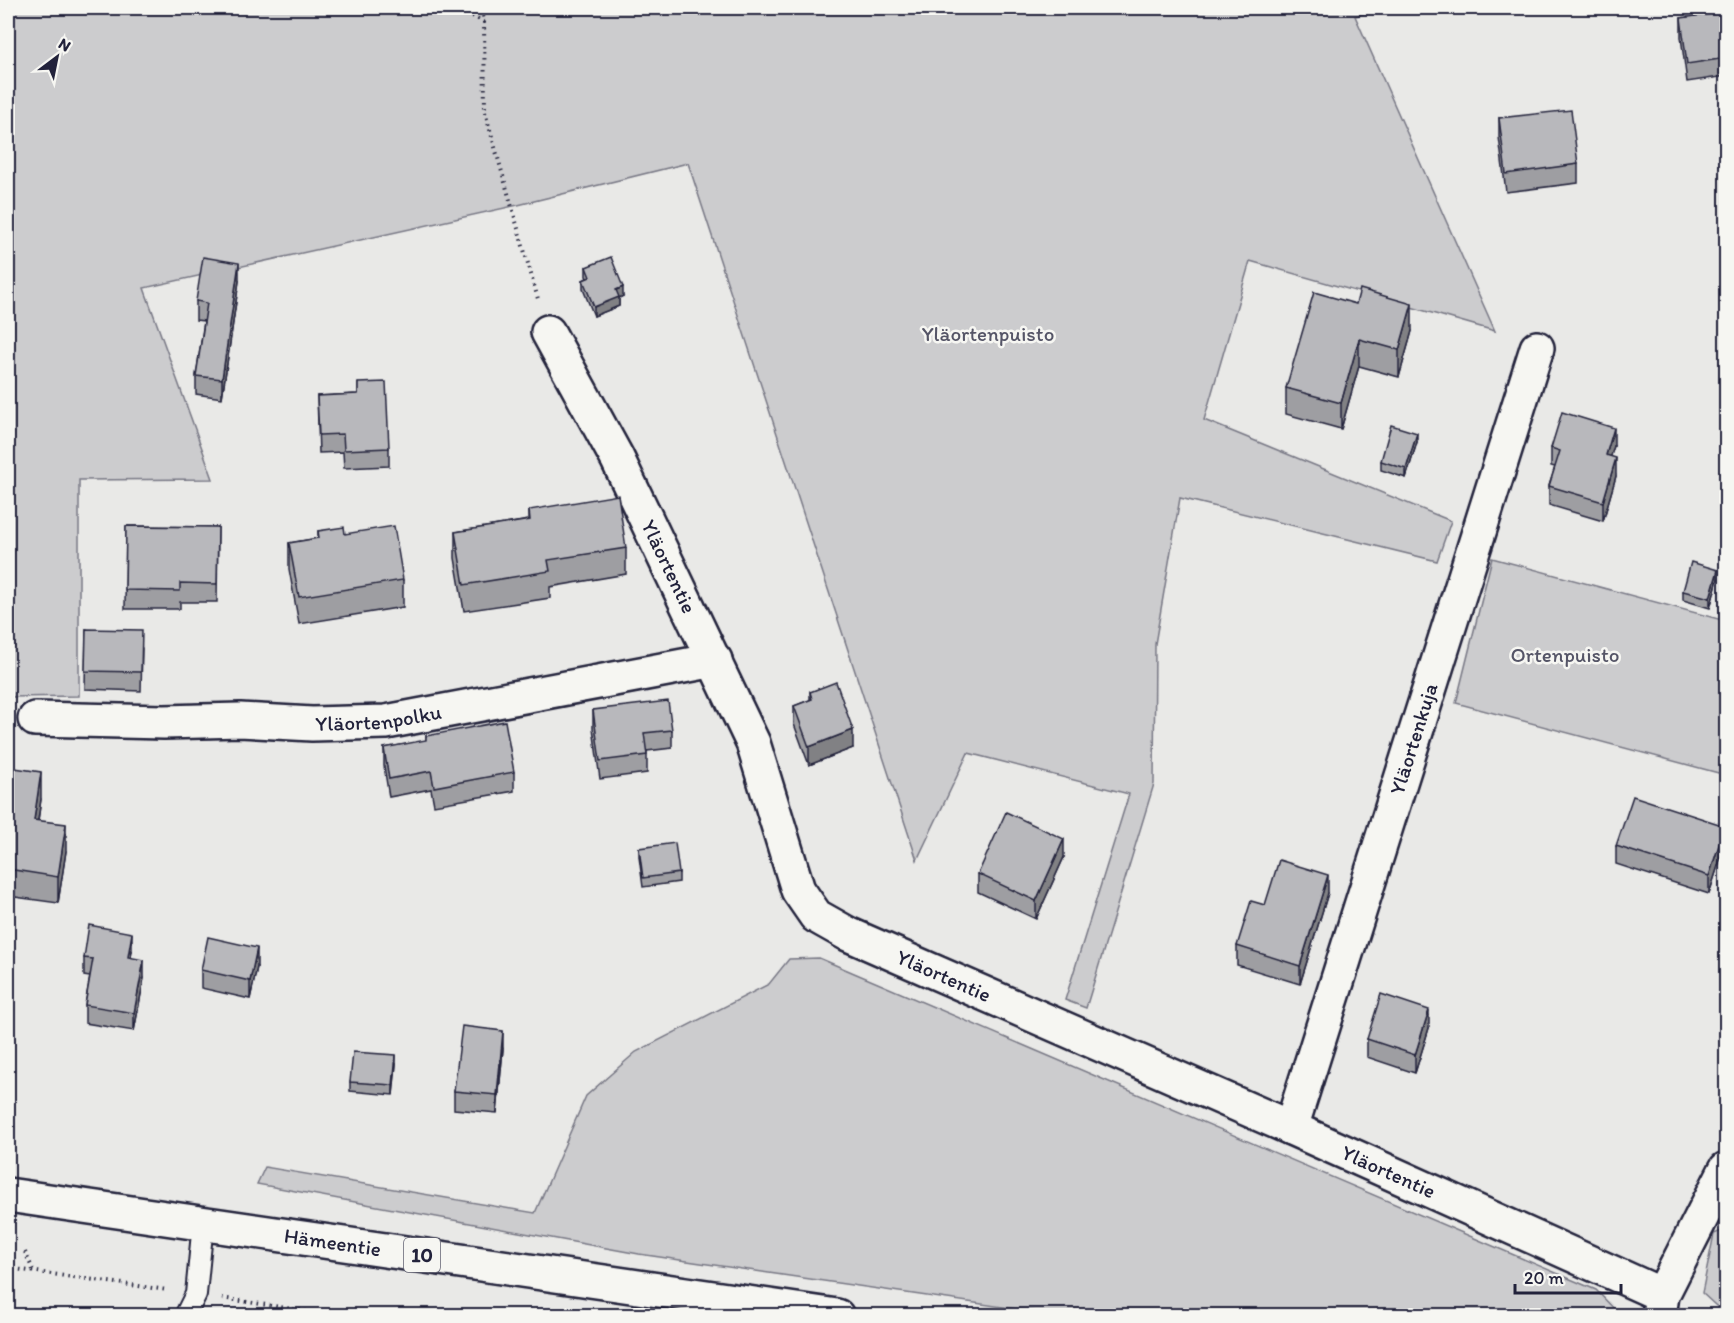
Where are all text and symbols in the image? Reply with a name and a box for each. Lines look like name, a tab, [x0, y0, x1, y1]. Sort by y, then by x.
north arrow	[27, 27, 87, 87]
text: N	[55, 34, 74, 56]
park label: Yläortenpuisto	[922, 321, 1054, 346]
street label: Yläortentie	[636, 516, 702, 617]
park label: Ortenpuisto	[1510, 642, 1620, 667]
street label: Yläortenkuja	[1384, 680, 1443, 798]
street label: Yläortenpolku	[315, 699, 444, 736]
street label: Yläortentie	[893, 944, 995, 1007]
street label: Yläortentie	[1338, 1139, 1440, 1203]
street label: Hämeentie	[283, 1222, 383, 1261]
road number: 10	[404, 1238, 440, 1272]
scale bar	[1515, 1257, 1622, 1295]
text: 20 m	[1524, 1267, 1564, 1289]

